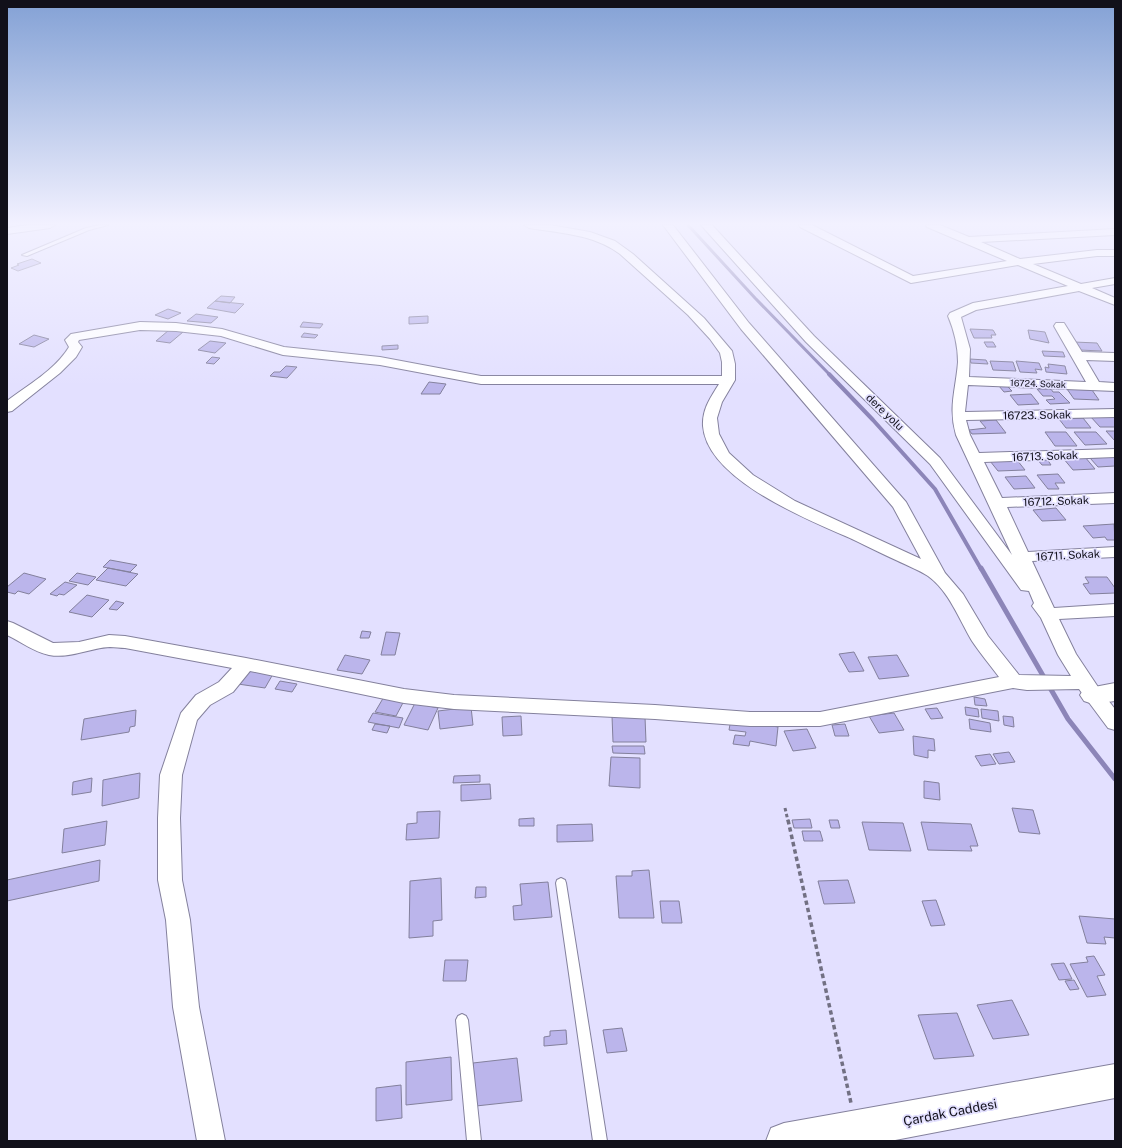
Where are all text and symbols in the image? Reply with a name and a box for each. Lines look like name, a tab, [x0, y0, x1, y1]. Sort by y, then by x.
street label: 16724. Sokak	[1010, 377, 1066, 390]
street label: dere yolu	[864, 391, 906, 433]
street label: 16723. Sokak	[1003, 408, 1071, 422]
street label: 16713. Sokak	[1012, 449, 1078, 463]
street label: 16712. Sokak	[1023, 494, 1089, 508]
street label: 16711. Sokak	[1036, 547, 1100, 563]
street label: Çardak Caddesi	[902, 1096, 998, 1129]

